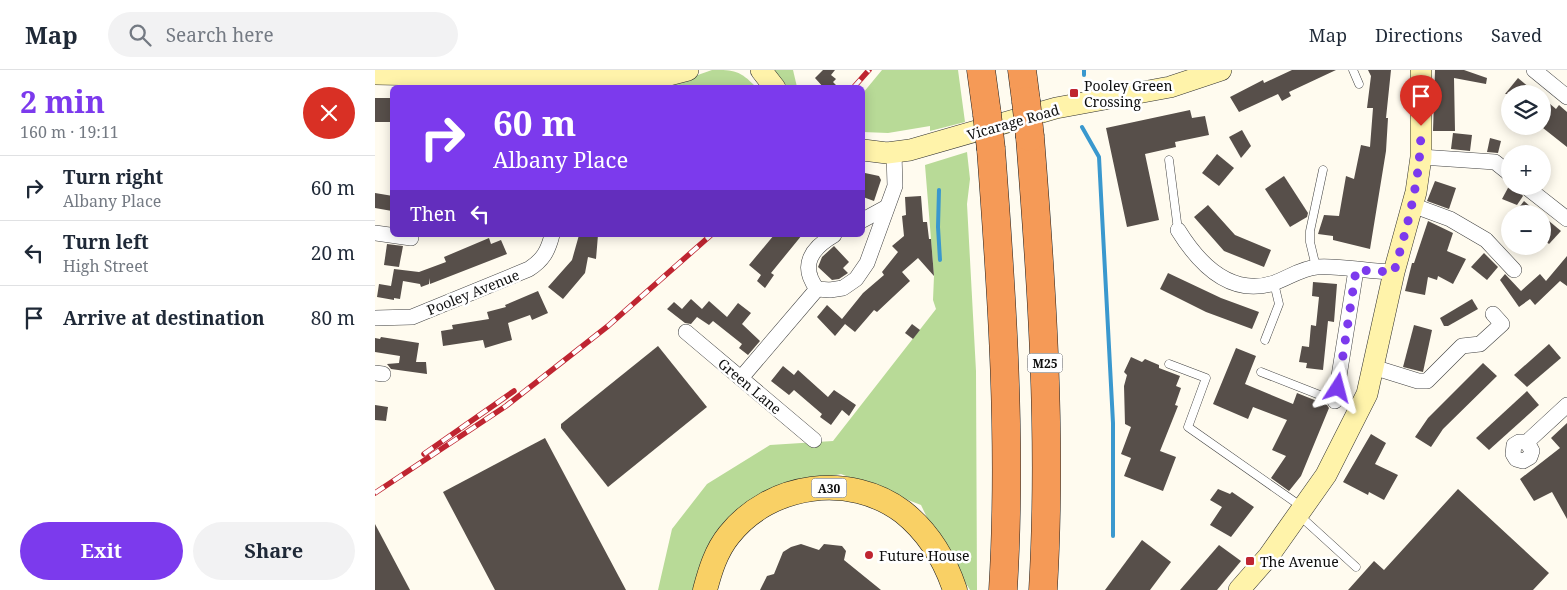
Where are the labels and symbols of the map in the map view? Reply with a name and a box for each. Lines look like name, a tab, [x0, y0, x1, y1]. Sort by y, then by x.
pin	[1400, 75, 1442, 126]
place label: Pooley Green Crossing	[1084, 76, 1173, 111]
marker: Pooley Green Crossing	[1068, 87, 1080, 99]
street label: Vicarage Road	[965, 100, 1062, 144]
street label: Pooley Avenue	[424, 265, 522, 319]
street label: Green Lane	[714, 354, 786, 418]
road number: M25	[1027, 354, 1063, 372]
position arrow	[1311, 361, 1363, 413]
road number: A30	[811, 478, 847, 498]
place label: Future House	[879, 546, 970, 565]
marker: Future House	[863, 549, 875, 561]
place label: The Avenue	[1260, 552, 1339, 571]
marker: The Avenue	[1244, 555, 1256, 567]

